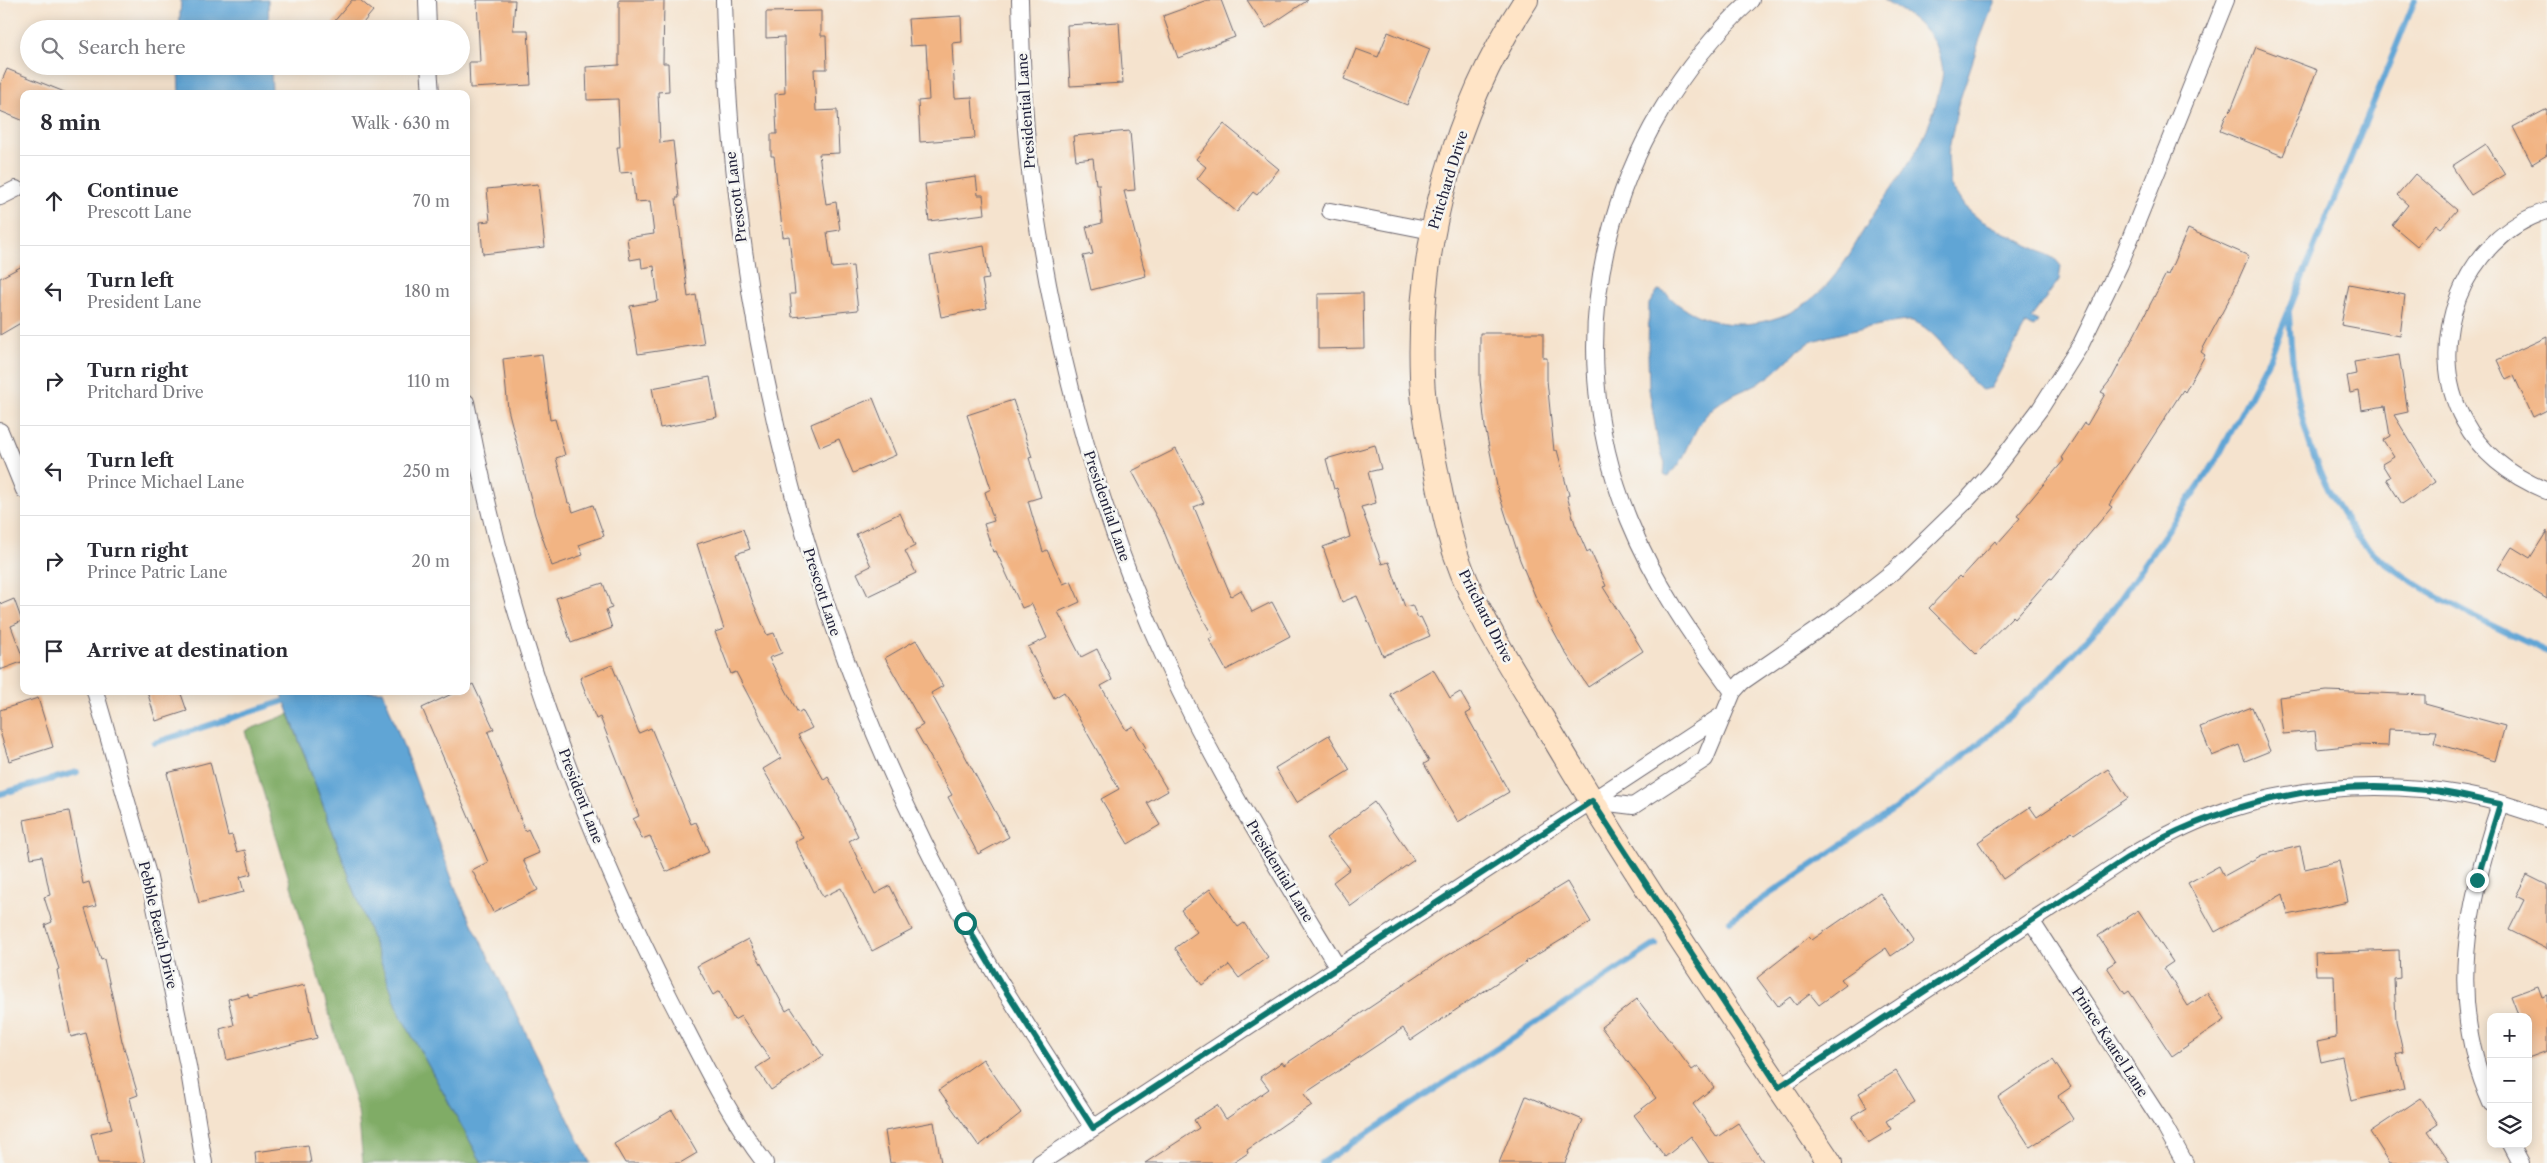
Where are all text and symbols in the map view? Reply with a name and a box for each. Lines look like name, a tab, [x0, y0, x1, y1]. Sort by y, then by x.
search box	[20, 20, 470, 75]
icon: search	[38, 34, 66, 62]
text: Search here	[78, 36, 186, 59]
street label: Presidential Lane	[1013, 52, 1039, 169]
text: 8 min	[40, 110, 101, 135]
text: Walk · 630 m	[351, 113, 450, 133]
street label: Pritchard Drive	[1424, 128, 1472, 232]
street label: Prescott Lane	[721, 150, 751, 244]
text: Continue	[87, 179, 179, 202]
icon: ahead	[40, 187, 68, 215]
text: 70 m	[413, 191, 450, 211]
text: Prescott Lane	[87, 202, 192, 222]
text: Turn left	[87, 269, 174, 292]
icon: left	[40, 277, 68, 305]
text: 180 m	[404, 281, 450, 301]
text: President Lane	[87, 292, 201, 312]
text: Turn right	[87, 359, 188, 382]
icon: right	[40, 367, 68, 395]
text: 110 m	[407, 371, 450, 391]
text: Pritchard Drive	[87, 382, 204, 402]
street label: Presidential Lane	[1080, 448, 1134, 564]
text: Turn left	[87, 449, 174, 472]
icon: left	[40, 457, 68, 485]
text: 250 m	[403, 461, 450, 481]
text: Prince Michael Lane	[87, 472, 245, 492]
text: Turn right	[87, 539, 188, 562]
street label: Prescott Lane	[799, 546, 845, 638]
icon: right	[40, 547, 68, 575]
text: 20 m	[411, 551, 450, 571]
text: Prince Patric Lane	[87, 562, 227, 582]
street label: Pritchard Drive	[1455, 566, 1517, 666]
icon: arrive	[40, 637, 68, 665]
text: Arrive at destination	[87, 639, 288, 662]
street label: President Lane	[555, 746, 607, 846]
street label: Presidential Lane	[1242, 817, 1318, 925]
street label: Pebble Beach Drive	[135, 859, 181, 991]
route end	[2466, 869, 2489, 892]
route start	[954, 912, 977, 935]
street label: Prince Kaarel Lane	[2068, 984, 2152, 1100]
map controls	[2487, 1013, 2532, 1148]
button: +	[2487, 1013, 2532, 1058]
button: −	[2487, 1058, 2532, 1103]
button: layers	[2487, 1103, 2532, 1148]

